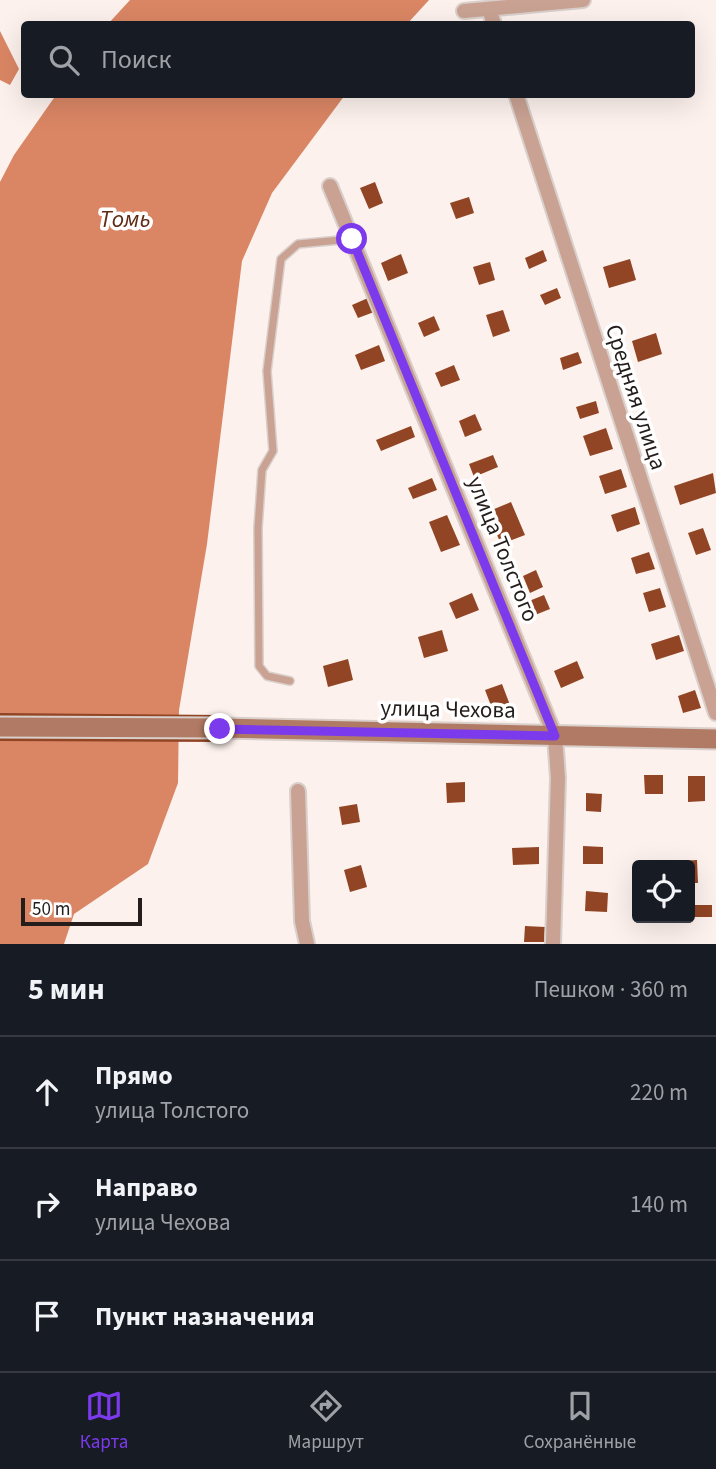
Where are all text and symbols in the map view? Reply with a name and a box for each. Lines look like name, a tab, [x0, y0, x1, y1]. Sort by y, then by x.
search box	[21, 21, 695, 98]
icon: search	[45, 41, 83, 79]
text: Поиск	[101, 41, 171, 78]
water label: Томь	[99, 202, 151, 237]
route start	[336, 223, 367, 254]
street label: Средняя улица	[597, 320, 675, 474]
street label: улица Толстого	[459, 471, 547, 627]
street label: улица Чехова	[380, 691, 516, 727]
route end	[204, 713, 235, 744]
map controls	[632, 860, 695, 923]
button: locate	[632, 860, 695, 923]
scale bar	[21, 895, 142, 927]
text: 50 m	[32, 896, 70, 923]
text: 5 мин	[28, 968, 105, 1011]
text: Пешком · 360 m	[534, 973, 688, 1006]
text: Прямо	[95, 1057, 173, 1094]
icon: ahead	[28, 1073, 66, 1111]
text: 220 m	[630, 1076, 688, 1109]
text: улица Толстого	[95, 1094, 249, 1127]
text: Направо	[95, 1169, 198, 1206]
icon: right	[28, 1185, 66, 1223]
text: 140 m	[630, 1188, 688, 1221]
text: улица Чехова	[95, 1206, 230, 1239]
icon: arrive	[28, 1297, 66, 1335]
text: Пункт назначения	[95, 1298, 315, 1335]
tab: Карта	[80, 1387, 128, 1456]
tab: Маршрут	[288, 1387, 364, 1456]
tab: Сохранённые	[523, 1387, 636, 1456]

